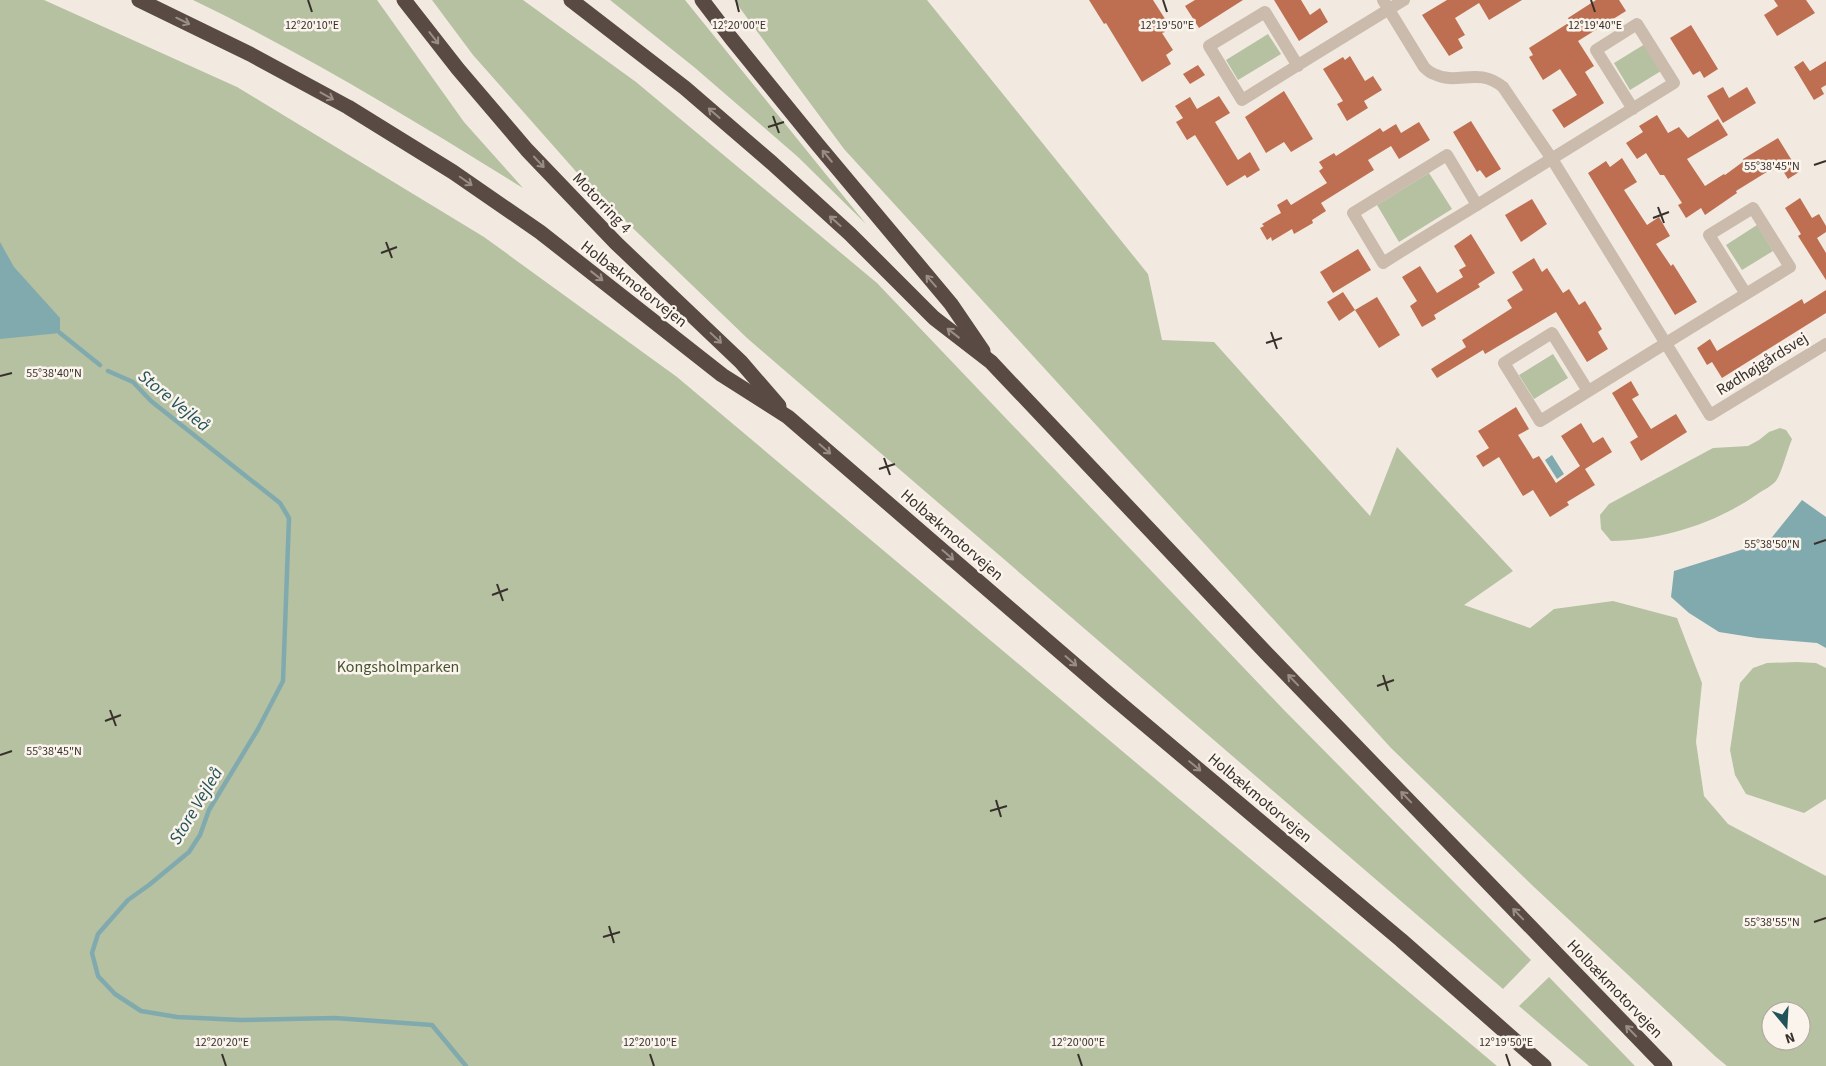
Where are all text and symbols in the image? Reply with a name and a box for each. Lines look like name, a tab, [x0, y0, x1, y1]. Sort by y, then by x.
one-way arrow	[175, 17, 190, 26]
text: 12°20'10"E	[285, 17, 339, 34]
text: 12°20'00"E	[712, 17, 766, 34]
text: 12°19'50"E	[1140, 17, 1194, 34]
text: 12°19'40"E	[1568, 17, 1622, 34]
one-way arrow	[428, 31, 439, 44]
one-way arrow	[320, 91, 335, 101]
one-way arrow	[707, 107, 720, 118]
one-way arrow	[822, 150, 833, 163]
one-way arrow	[533, 156, 545, 168]
text: 55°38'45"N	[1744, 158, 1800, 175]
street label: Motorring 4	[567, 168, 637, 238]
one-way arrow	[458, 176, 472, 186]
one-way arrow	[829, 215, 842, 227]
street label: Holbækmotorvejen	[576, 235, 692, 333]
one-way arrow	[590, 271, 603, 282]
one-way arrow	[926, 275, 937, 288]
one-way arrow	[947, 327, 960, 338]
street label: Rødhøjgårdsvej	[1712, 327, 1812, 401]
one-way arrow	[710, 333, 723, 344]
water label: Store Vejleå	[133, 364, 216, 438]
text: 55°38'40"N	[26, 365, 82, 382]
one-way arrow	[818, 443, 831, 454]
street label: Holbækmotorvejen	[896, 484, 1008, 586]
text: 55°38'50"N	[1744, 536, 1800, 553]
one-way arrow	[941, 549, 954, 560]
one-way arrow	[1064, 655, 1077, 667]
park label: Kongsholmparken	[337, 656, 459, 678]
one-way arrow	[1287, 674, 1299, 687]
text: 55°38'45"N	[26, 743, 82, 760]
street label: Holbækmotorvejen	[1203, 748, 1317, 848]
one-way arrow	[1188, 760, 1201, 772]
water label: Store Vejleå	[163, 762, 229, 849]
one-way arrow	[1399, 791, 1412, 803]
one-way arrow	[1512, 908, 1524, 921]
text: 55°38'55"N	[1744, 914, 1800, 931]
street label: Holbækmotorvejen	[1562, 935, 1668, 1043]
north arrow	[1761, 1001, 1811, 1051]
one-way arrow	[1625, 1025, 1637, 1038]
text: N	[1782, 1026, 1797, 1048]
text: 12°20'20"E	[195, 1034, 249, 1051]
text: 12°20'10"E	[623, 1034, 677, 1051]
text: 12°20'00"E	[1051, 1034, 1105, 1051]
text: 12°19'50"E	[1479, 1034, 1533, 1051]

